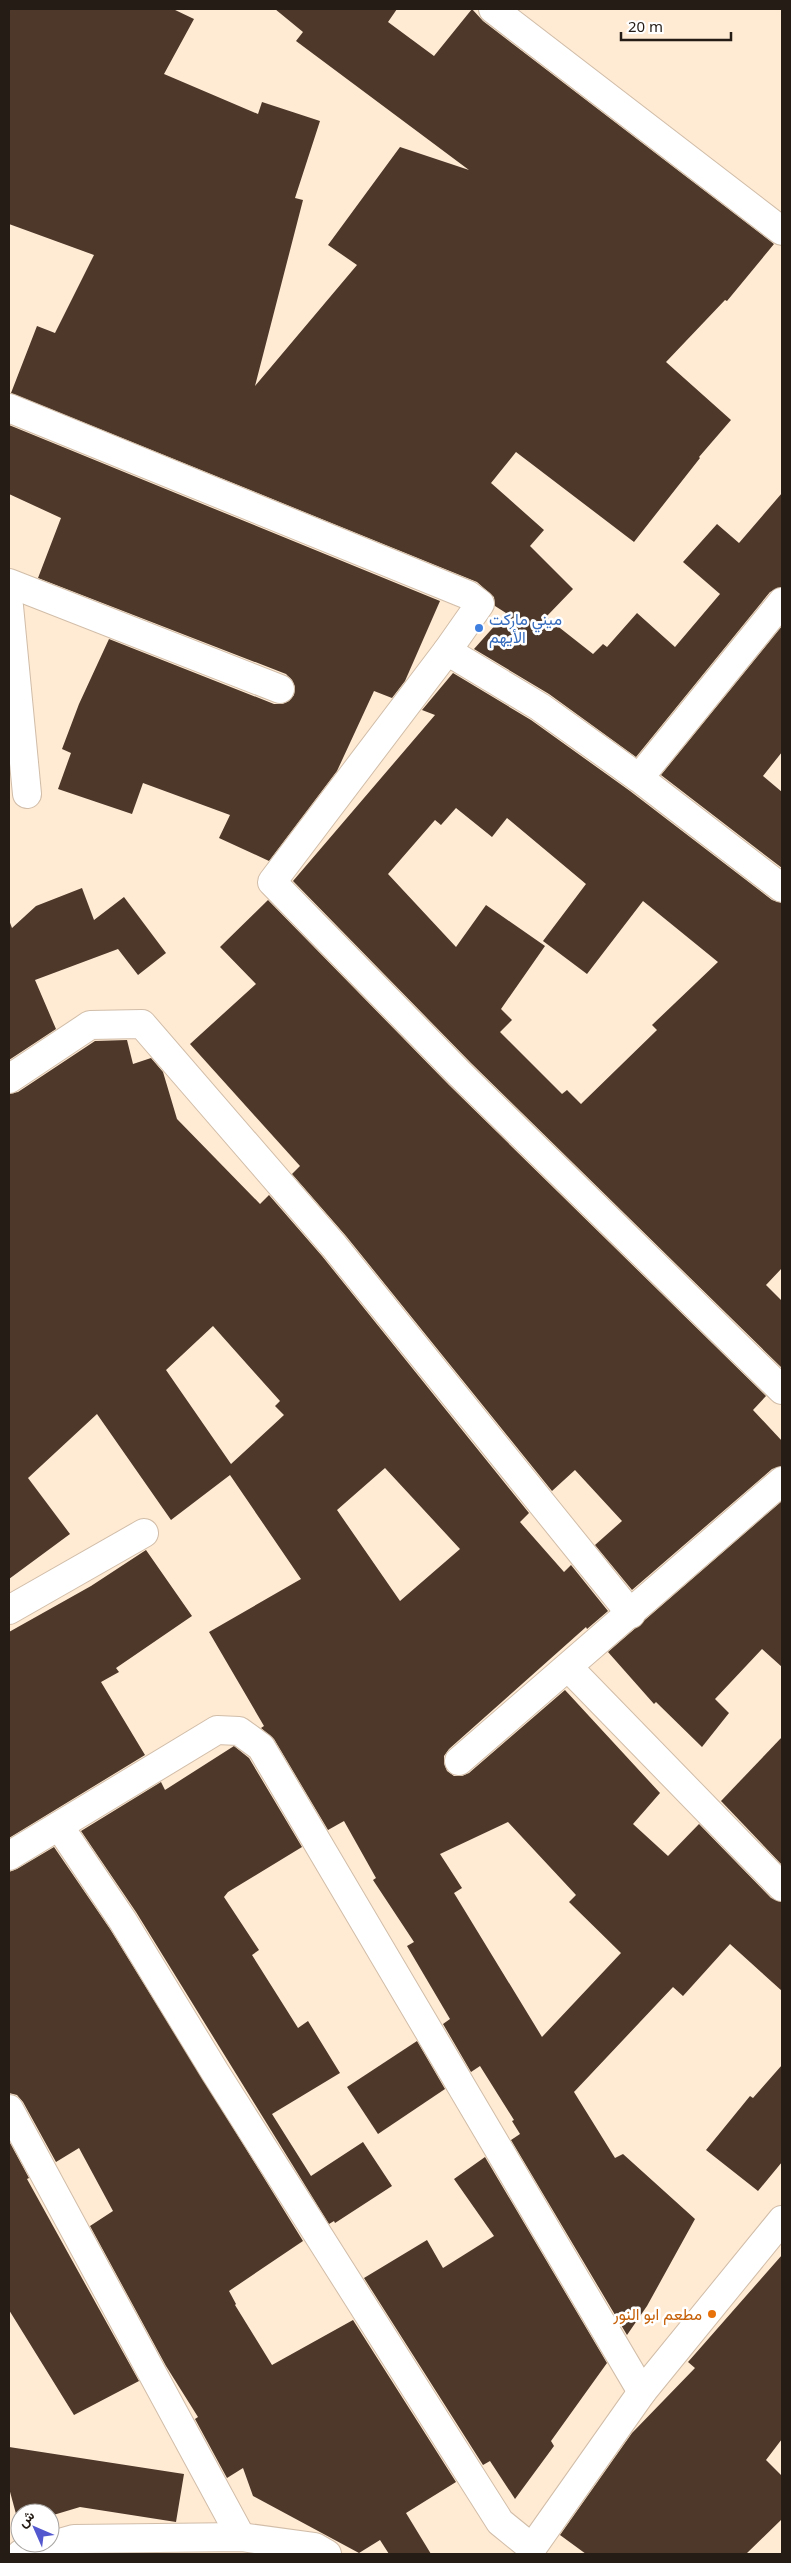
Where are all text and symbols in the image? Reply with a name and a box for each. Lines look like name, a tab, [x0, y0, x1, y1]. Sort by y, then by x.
scale bar	[621, 10, 731, 42]
text: 20 m	[628, 16, 663, 36]
place label: ميني ماركت الأيهم	[489, 608, 562, 648]
marker: ميني ماركت الأيهم	[473, 622, 485, 634]
place label: مطعم ابو النور	[612, 2303, 702, 2325]
marker: مطعم ابو النور	[706, 2308, 718, 2320]
north arrow	[10, 2503, 60, 2553]
text: ش	[13, 2506, 38, 2531]

